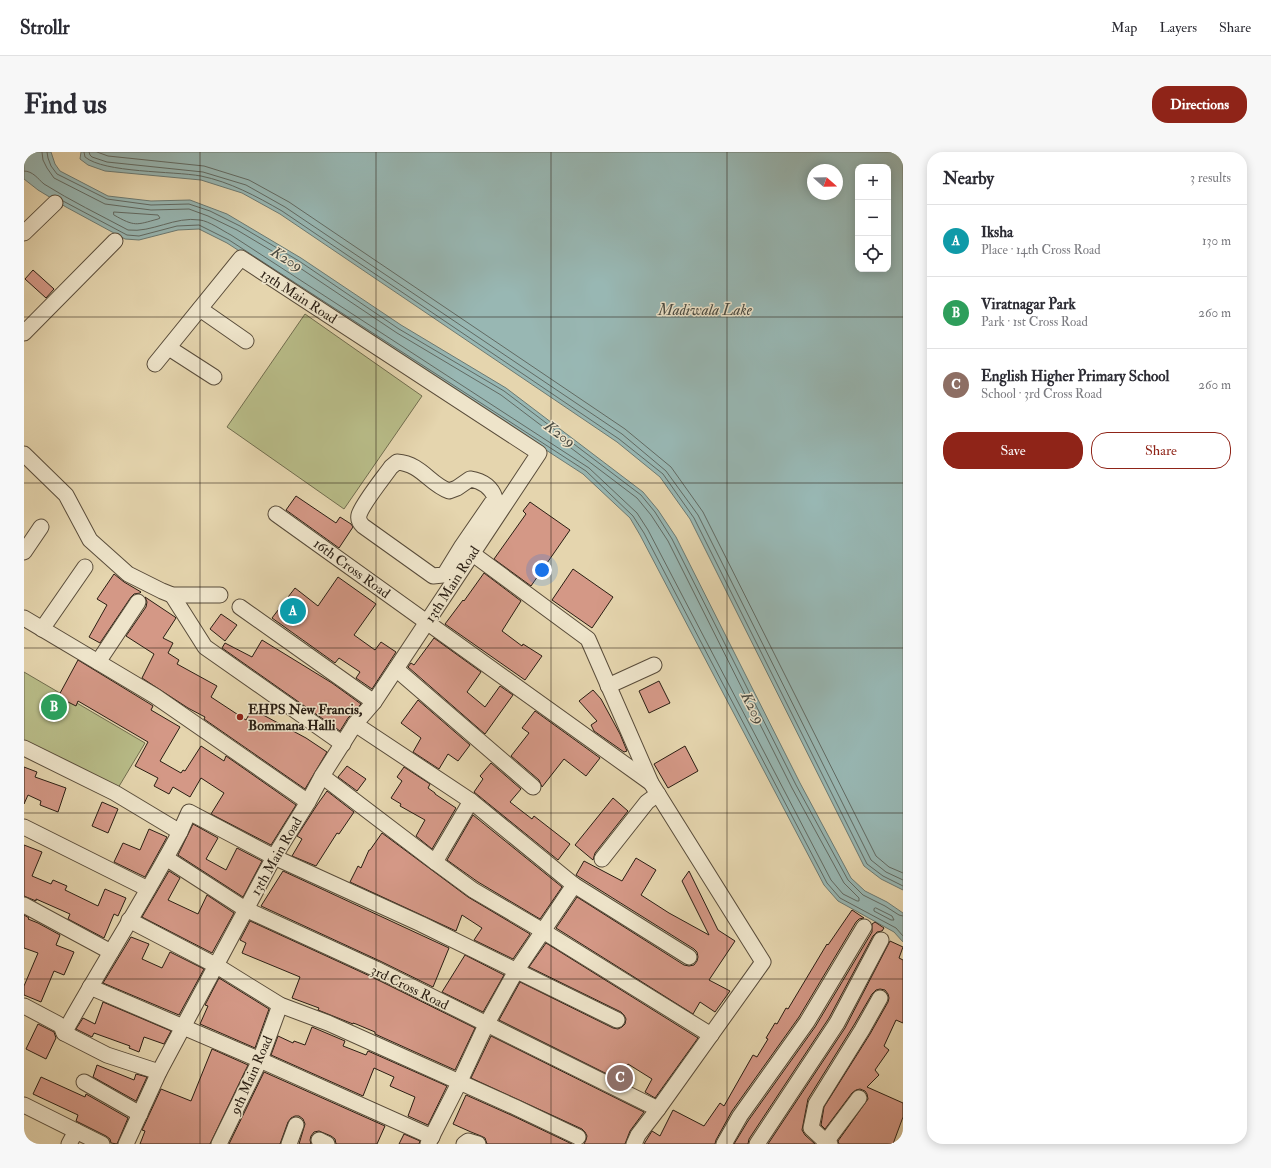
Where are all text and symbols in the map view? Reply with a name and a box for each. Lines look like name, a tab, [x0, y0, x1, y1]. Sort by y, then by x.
text: Strollr	[20, 16, 70, 40]
text: Map	[1111, 19, 1137, 36]
text: Layers	[1159, 19, 1197, 36]
text: Share	[1219, 19, 1251, 36]
button: Directions	[1152, 86, 1247, 123]
text: Find us	[24, 87, 107, 122]
north arrow	[807, 164, 843, 200]
map controls	[855, 164, 891, 272]
button: +	[855, 164, 891, 200]
text: Nearby	[943, 168, 994, 189]
text: 3 results	[1190, 170, 1231, 186]
button: −	[855, 200, 891, 236]
text: Iksha	[981, 223, 1013, 242]
text: A	[952, 233, 960, 249]
text: 130 m	[1202, 233, 1231, 249]
button: locate	[855, 236, 891, 272]
water label: K209	[266, 242, 306, 276]
text: Place · 14th Cross Road	[981, 242, 1101, 258]
street label: 13th Main Road	[257, 265, 340, 327]
text: Viratnagar Park	[981, 295, 1076, 314]
water label: Madiwala Lake	[657, 301, 753, 320]
text: B	[952, 305, 960, 321]
text: 260 m	[1198, 305, 1231, 321]
text: Park · 1st Cross Road	[981, 314, 1088, 330]
text: English Higher Primary School	[981, 367, 1169, 386]
text: C	[951, 377, 961, 393]
text: 260 m	[1198, 377, 1231, 393]
text: School · 3rd Cross Road	[981, 386, 1102, 402]
water label: K209	[540, 416, 579, 452]
button: Save	[943, 432, 1083, 469]
button: Share	[1091, 432, 1231, 469]
street label: 16th Cross Road	[310, 535, 393, 602]
street label: 13th Main Road	[421, 543, 483, 626]
your location	[532, 560, 552, 580]
pin: A	[280, 596, 306, 626]
water label: K209	[736, 688, 769, 728]
pin: B	[41, 692, 67, 722]
place label: EHPS New Francis, Bommana Halli	[248, 701, 363, 734]
marker: EHPS New Francis, Bommana Halli	[235, 712, 245, 722]
street label: 13th Main Road	[247, 814, 306, 898]
street label: 3rd Cross Road	[368, 961, 451, 1014]
street label: 9th Main Road	[226, 1033, 276, 1118]
pin: C	[607, 1063, 633, 1093]

